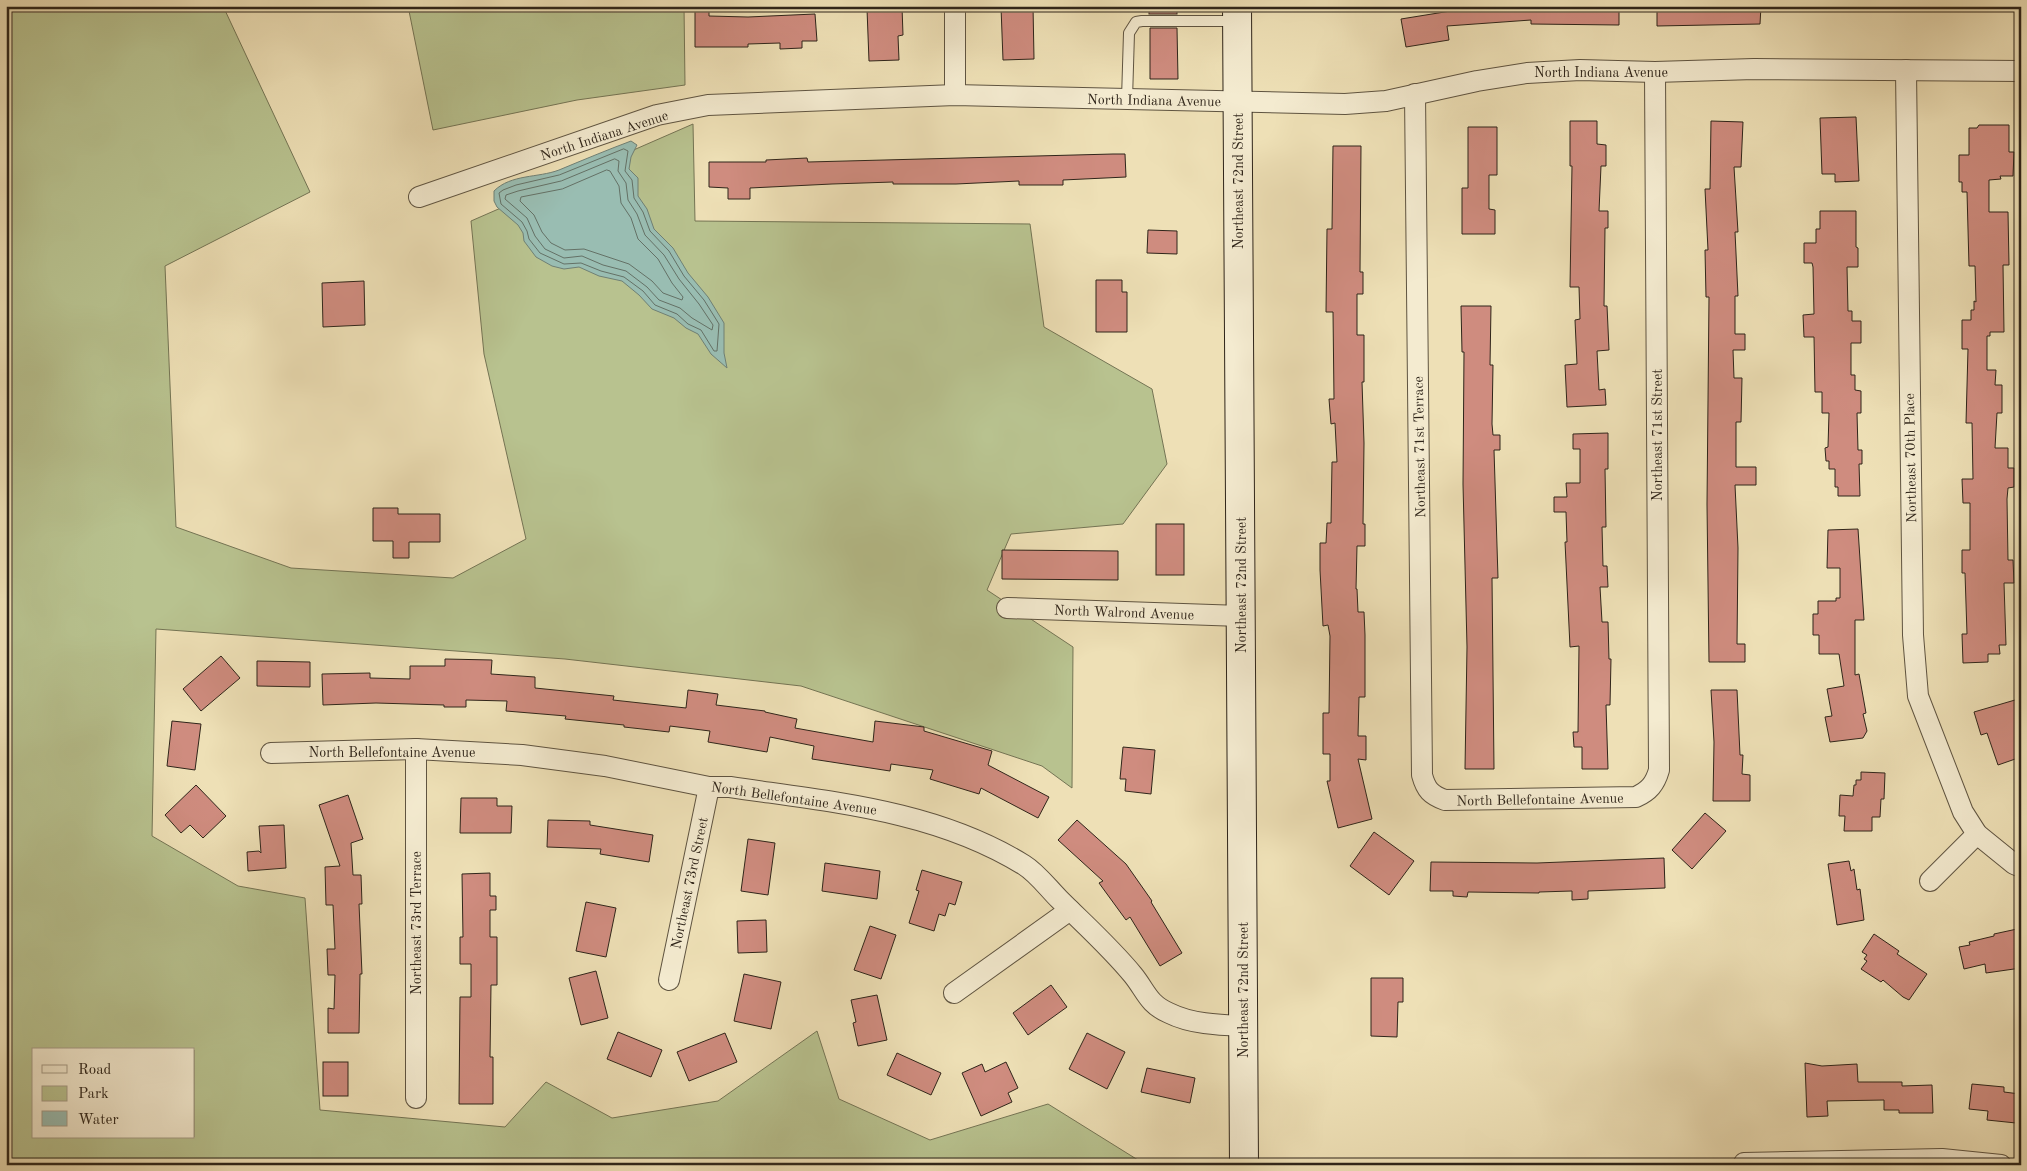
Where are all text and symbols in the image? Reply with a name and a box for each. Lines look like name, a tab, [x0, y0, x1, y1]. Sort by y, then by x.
street label: North Indiana Avenue	[1534, 66, 1668, 80]
street label: North Indiana Avenue	[1087, 93, 1221, 109]
street label: North Indiana Avenue	[538, 109, 670, 163]
street label: Northeast 72nd Street	[1232, 113, 1246, 249]
street label: Northeast 71st Street	[1651, 369, 1665, 501]
street label: Northeast 71st Terrace	[1412, 376, 1428, 518]
street label: Northeast 70th Place	[1903, 393, 1919, 523]
street label: Northeast 72nd Street	[1235, 517, 1249, 653]
street label: North Walrond Avenue	[1054, 604, 1194, 622]
street label: North Bellefontaine Avenue	[308, 746, 476, 760]
street label: North Bellefontaine Avenue	[710, 780, 878, 818]
street label: North Bellefontaine Avenue	[1456, 792, 1624, 808]
street label: Northeast 73rd Street	[669, 816, 711, 950]
street label: Northeast 73rd Terrace	[410, 851, 424, 995]
street label: Northeast 72nd Street	[1237, 922, 1251, 1058]
legend	[32, 1048, 195, 1138]
text: Road	[78, 1063, 112, 1078]
text: Park	[78, 1087, 109, 1102]
text: Water	[78, 1113, 119, 1128]

